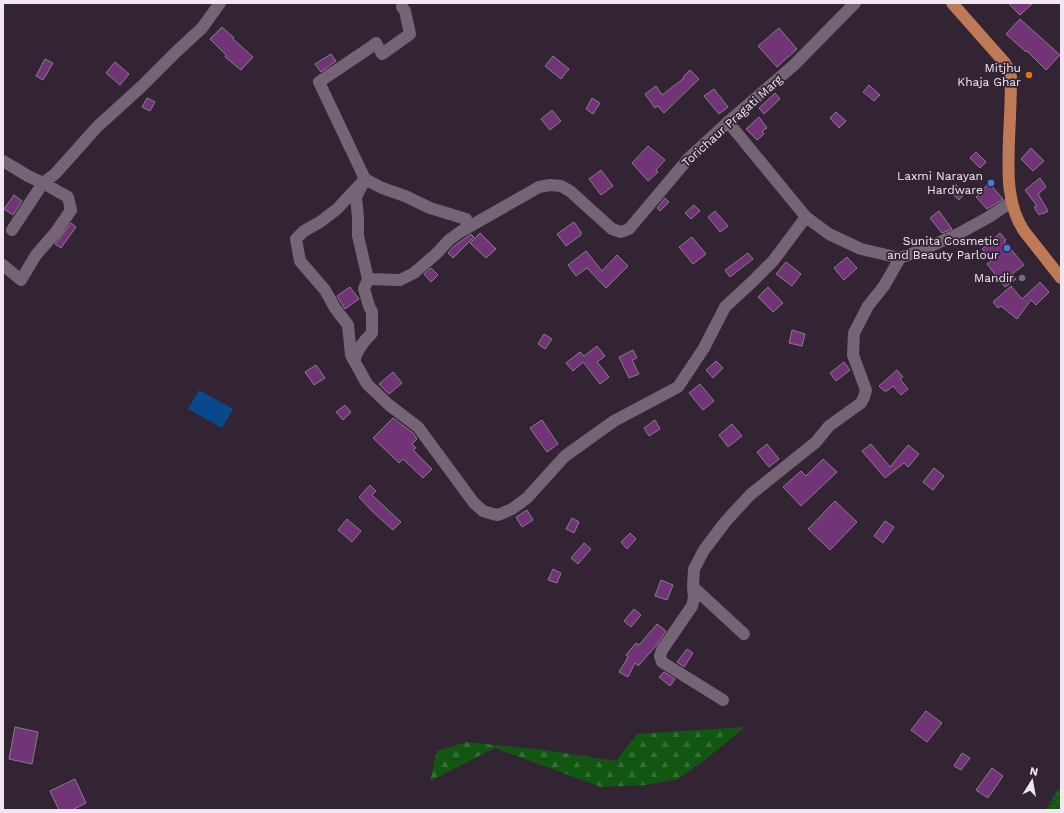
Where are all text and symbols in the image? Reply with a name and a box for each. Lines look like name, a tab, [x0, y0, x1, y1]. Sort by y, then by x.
place label: Mitjhu Khaja Ghar	[957, 61, 1021, 89]
marker: Mitjhu Khaja Ghar	[1024, 70, 1034, 80]
street label: Torichaur Pragati Marg	[679, 72, 786, 170]
place label: Laxmi Narayan Hardware	[897, 169, 983, 197]
marker: Laxmi Narayan Hardware	[986, 178, 996, 188]
place label: Sunita Cosmetic and Beauty Parlour	[887, 234, 999, 262]
marker: Sunita Cosmetic and Beauty Parlour	[1002, 243, 1012, 253]
place label: Mandir	[974, 271, 1014, 285]
marker: Mandir	[1017, 273, 1027, 283]
north arrow	[1012, 761, 1052, 801]
text: N	[1029, 765, 1039, 779]

